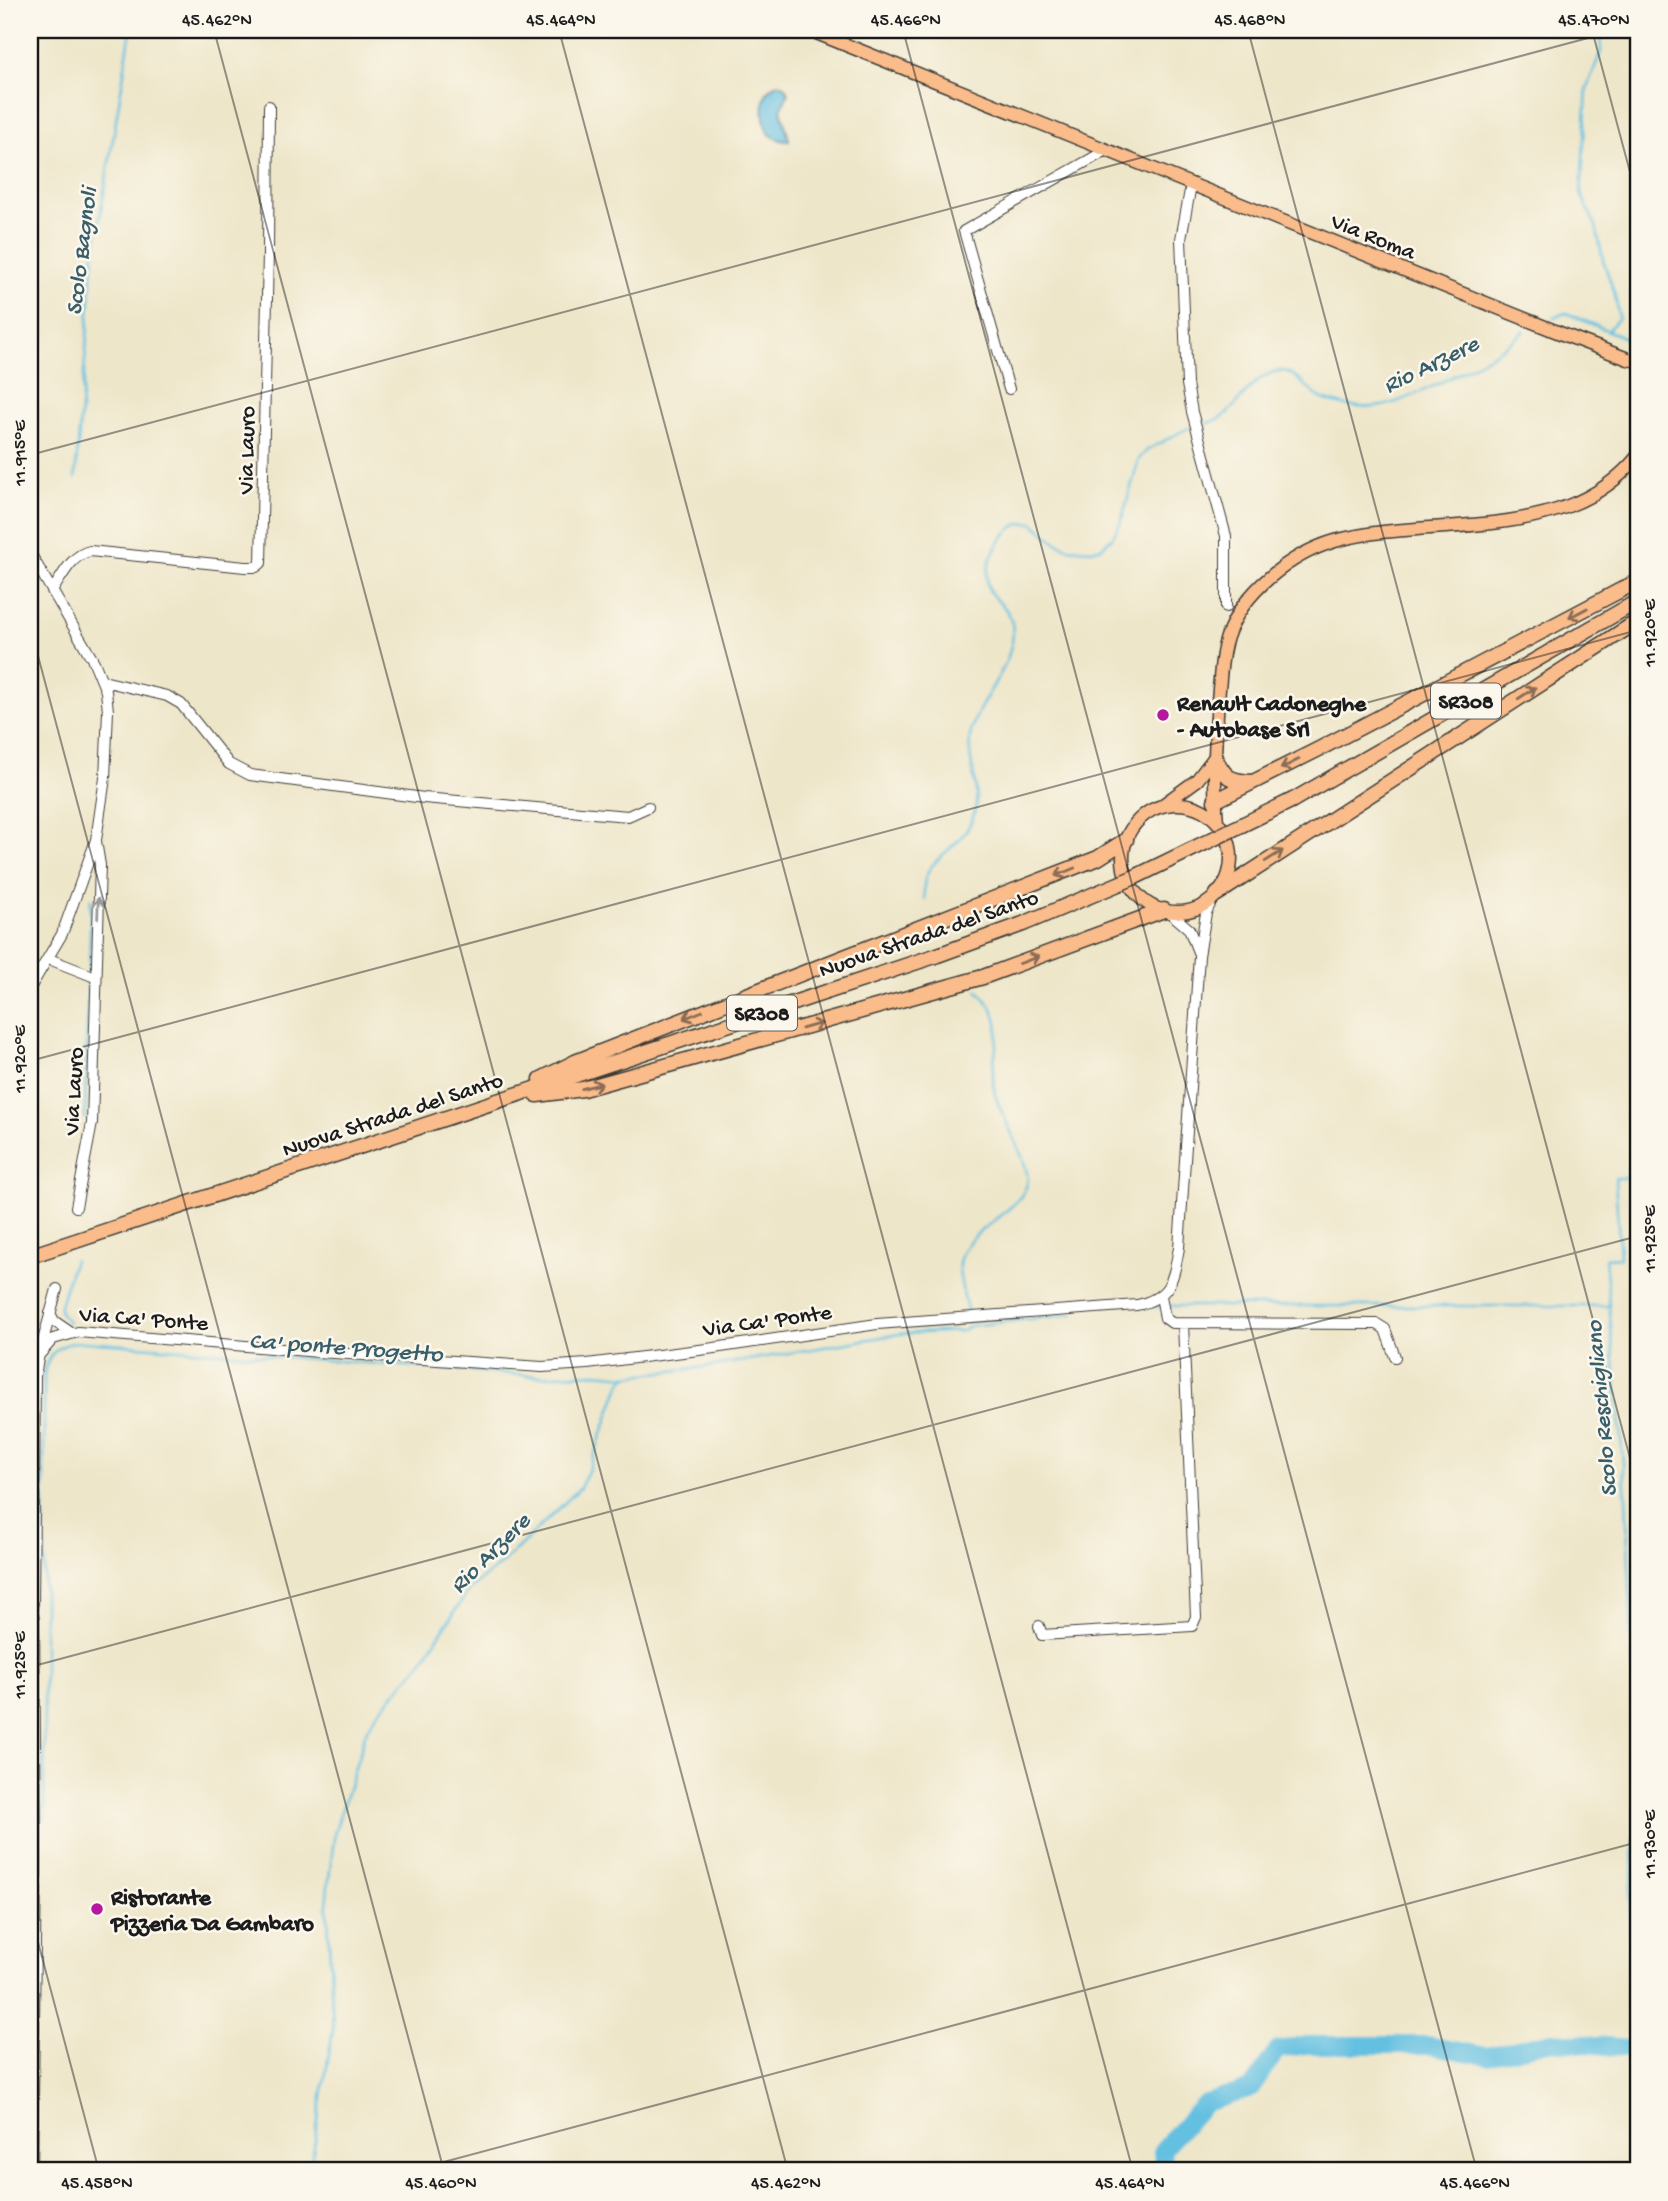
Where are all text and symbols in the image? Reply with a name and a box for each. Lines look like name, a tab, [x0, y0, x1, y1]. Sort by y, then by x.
text: 45.462°N	[182, 11, 252, 32]
text: 45.464°N	[526, 11, 596, 32]
text: 45.466°N	[871, 11, 941, 32]
text: 45.468°N	[1215, 11, 1286, 32]
text: 45.470°N	[1558, 11, 1630, 32]
water label: Scolo Bagnoli	[61, 183, 106, 317]
street label: Via Roma	[1325, 209, 1420, 268]
water label: Rio Arzere	[1379, 330, 1485, 402]
street label: Via Lauro	[234, 406, 263, 495]
text: 11.915°E	[11, 420, 32, 487]
text: 11.920°E	[1641, 598, 1662, 668]
one-way arrow	[1568, 607, 1589, 620]
road number: SR308	[1431, 684, 1501, 718]
one-way arrow	[1517, 686, 1536, 701]
place label: Renault Cadoneghe - Autobase Srl	[1176, 692, 1367, 745]
marker: Renault Cadoneghe - Autobase Srl	[1155, 707, 1171, 723]
one-way arrow	[1280, 758, 1300, 772]
one-way arrow	[1263, 849, 1283, 863]
one-way arrow	[1055, 866, 1077, 879]
street label: Nuova Strada del Santo	[816, 885, 1042, 986]
one-way arrow	[91, 897, 104, 920]
one-way arrow	[1018, 953, 1040, 965]
road number: SR308	[727, 996, 797, 1030]
one-way arrow	[683, 1010, 705, 1023]
one-way arrow	[800, 1019, 822, 1032]
text: 11.920°E	[11, 1024, 32, 1094]
street label: Via Lauro	[60, 1046, 91, 1137]
street label: Nuova Strada del Santo	[279, 1068, 507, 1165]
one-way arrow	[580, 1079, 603, 1092]
text: 11.925°E	[1641, 1205, 1662, 1273]
street label: Via Ca' Ponte	[701, 1300, 835, 1345]
street label: Via Ca' Ponte	[77, 1302, 210, 1339]
water label: Scolo Reschigliano	[1581, 1318, 1626, 1498]
water label: Ca' ponte Progetto	[248, 1328, 445, 1371]
water label: Rio Arzere	[445, 1507, 539, 1601]
text: 11.925°E	[11, 1631, 32, 1699]
text: 11.930°E	[1641, 1809, 1662, 1879]
place label: Ristorante Pizzeria Da Gambaro	[109, 1886, 314, 1939]
marker: Ristorante Pizzeria Da Gambaro	[89, 1901, 105, 1917]
text: 45.458°N	[61, 2174, 133, 2195]
text: 45.460°N	[405, 2174, 477, 2195]
text: 45.462°N	[751, 2174, 821, 2195]
text: 45.464°N	[1095, 2174, 1165, 2195]
text: 45.466°N	[1440, 2174, 1510, 2195]

